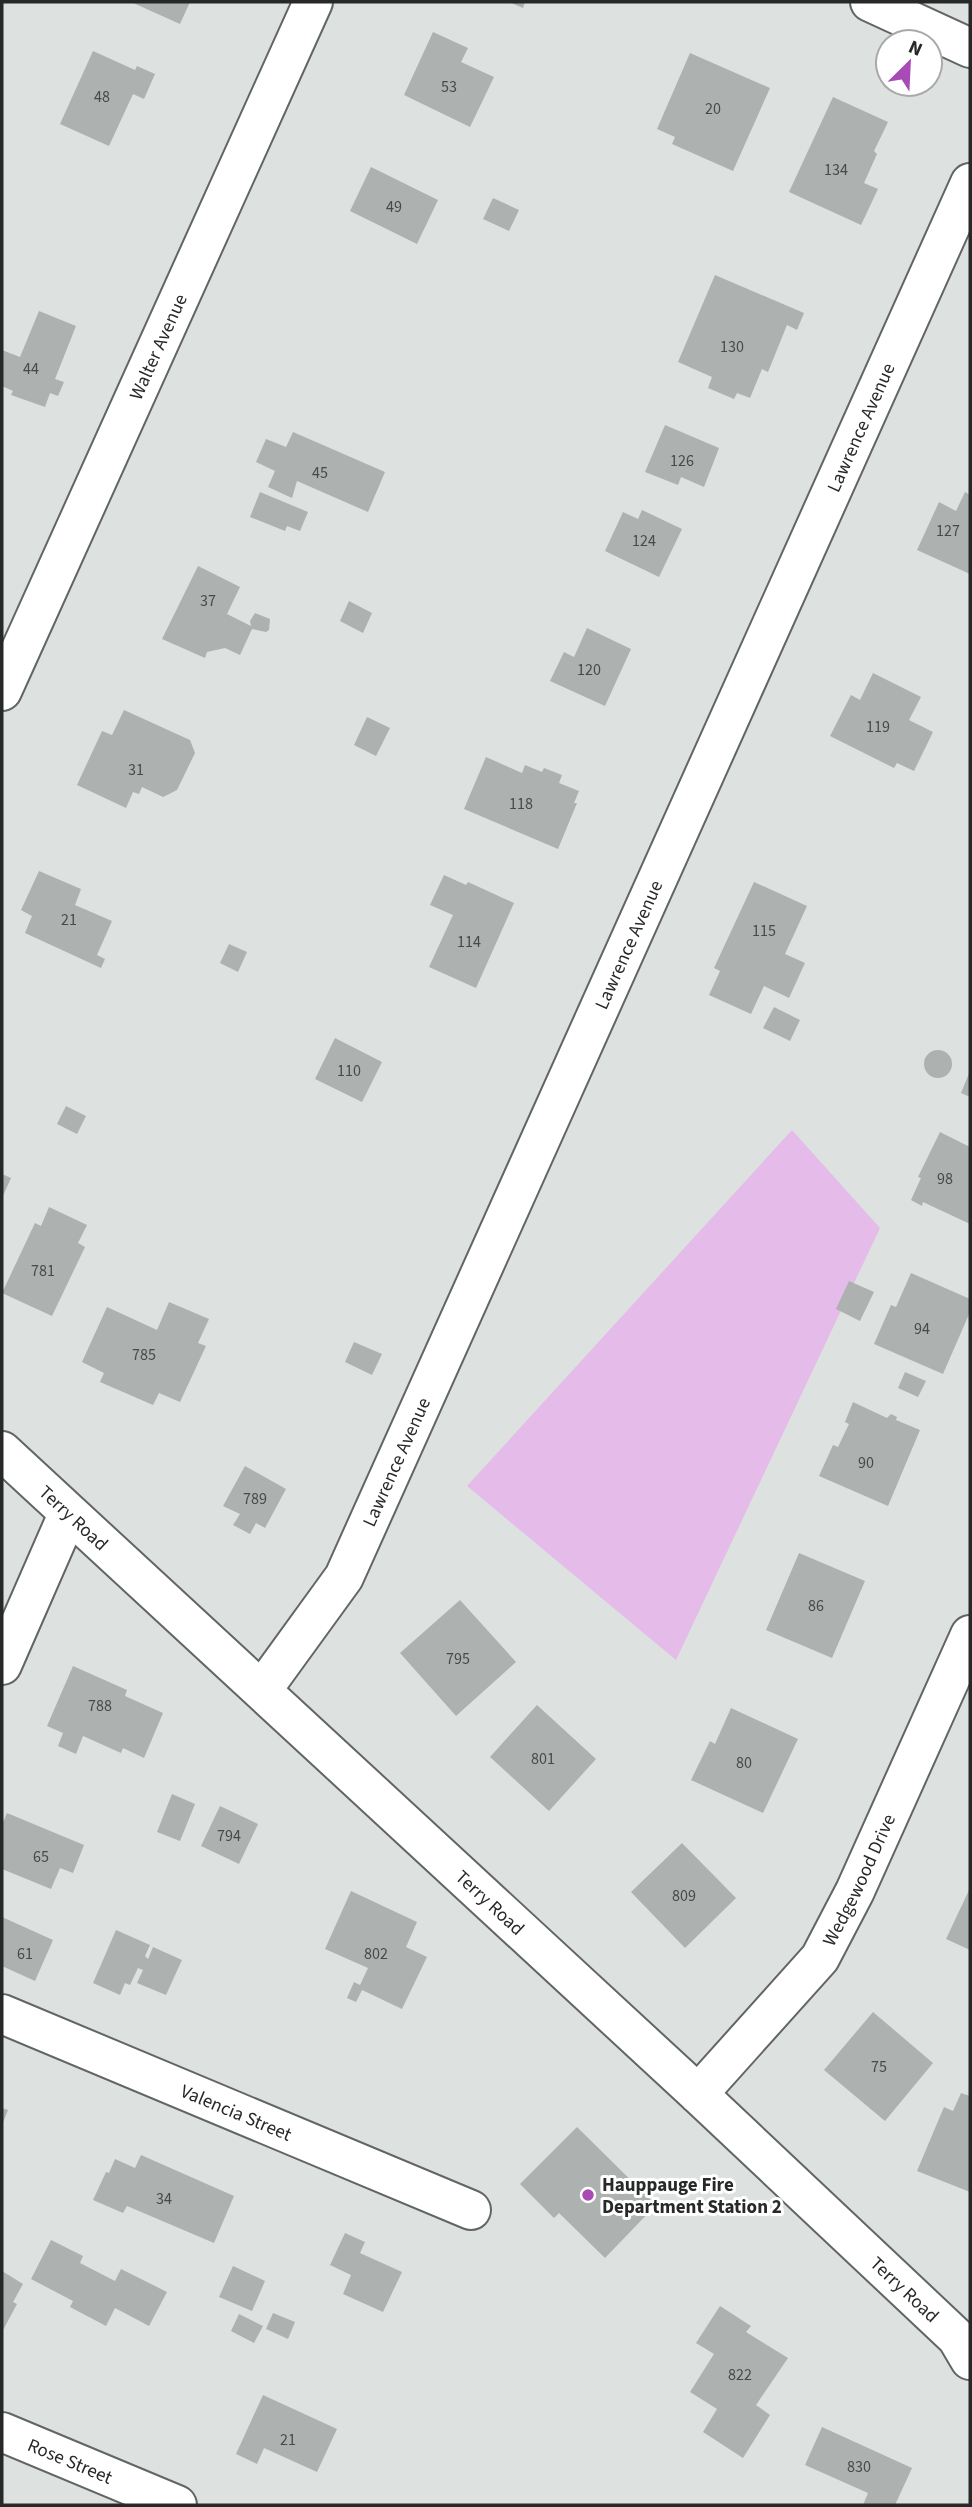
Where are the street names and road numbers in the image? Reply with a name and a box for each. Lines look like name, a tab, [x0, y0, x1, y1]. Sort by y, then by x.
street label: Walter Avenue	[123, 290, 195, 404]
street label: Lawrence Avenue	[821, 359, 902, 497]
street label: Lawrence Avenue	[589, 876, 670, 1014]
street label: Lawrence Avenue	[356, 1393, 438, 1531]
street label: Terry Road	[32, 1480, 114, 1558]
street label: Wedgewood Drive	[817, 1810, 903, 1951]
street label: Terry Road	[449, 1864, 530, 1942]
street label: Valencia Street	[176, 2078, 296, 2149]
street label: Terry Road	[864, 2251, 944, 2329]
street label: Rose Street	[23, 2432, 117, 2492]

